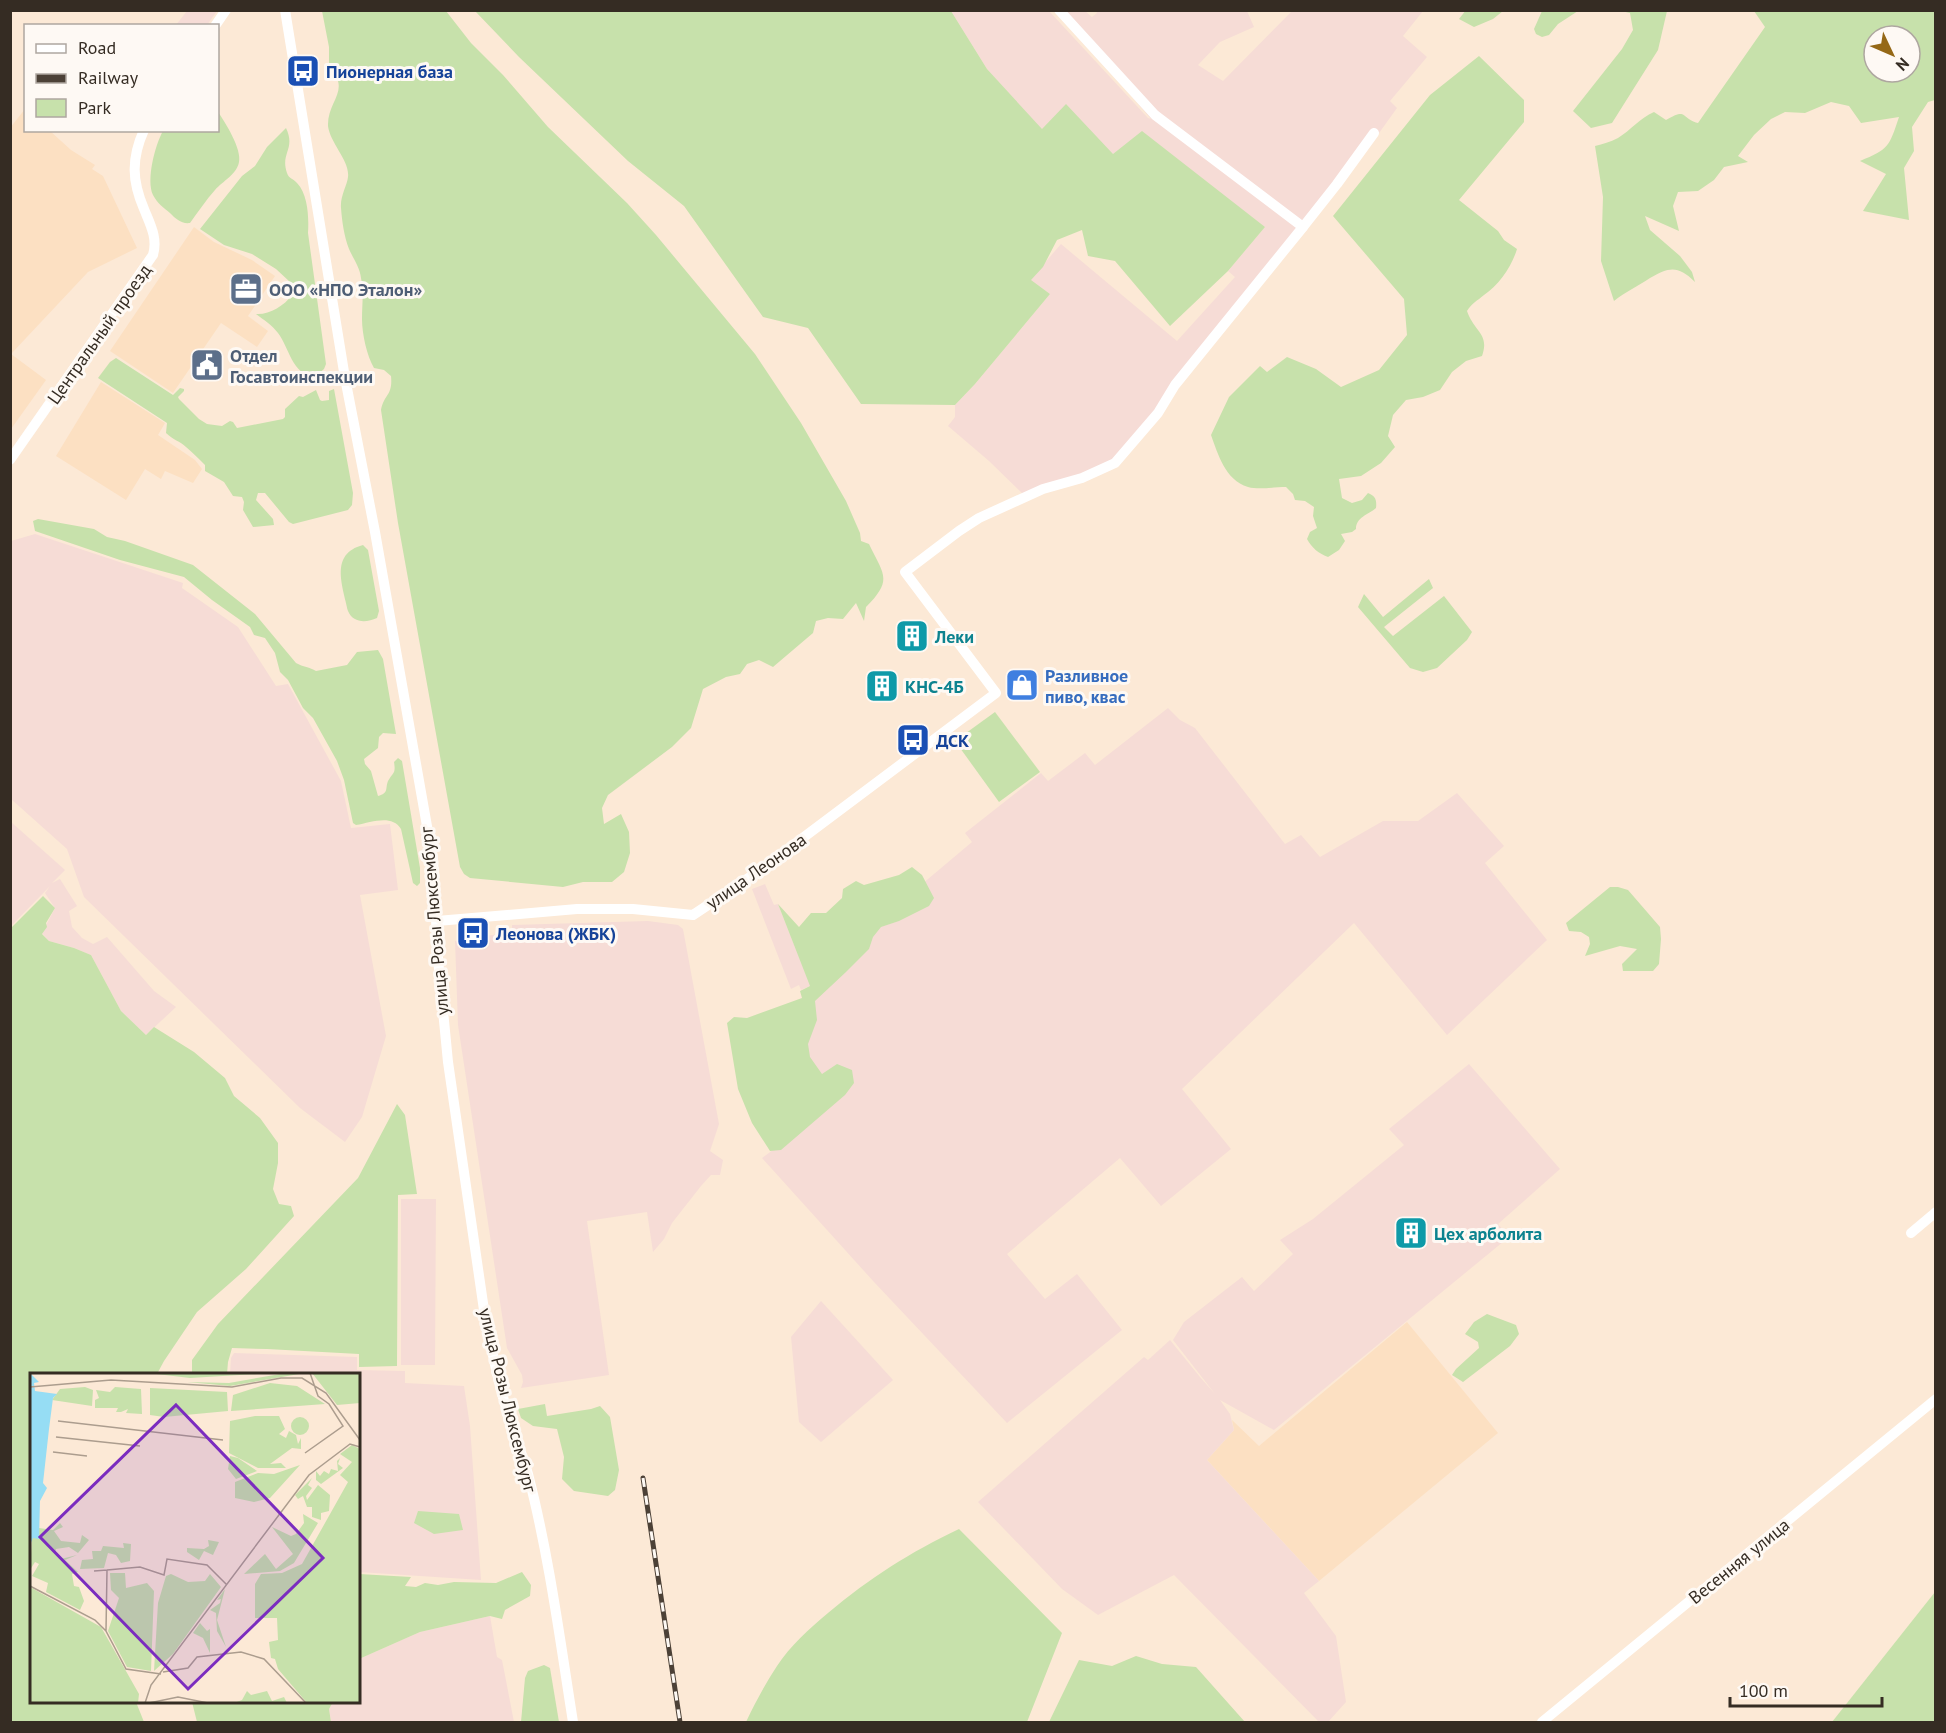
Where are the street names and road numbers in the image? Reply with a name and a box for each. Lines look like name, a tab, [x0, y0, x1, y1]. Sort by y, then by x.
street label: Центральный проезд	[42, 259, 156, 409]
street label: улица Розы Люксембург	[414, 825, 454, 1016]
street label: улица Леонова	[701, 828, 811, 914]
street label: улица Розы Люксембург	[474, 1305, 542, 1495]
street label: Весенняя улица	[1684, 1513, 1794, 1609]

